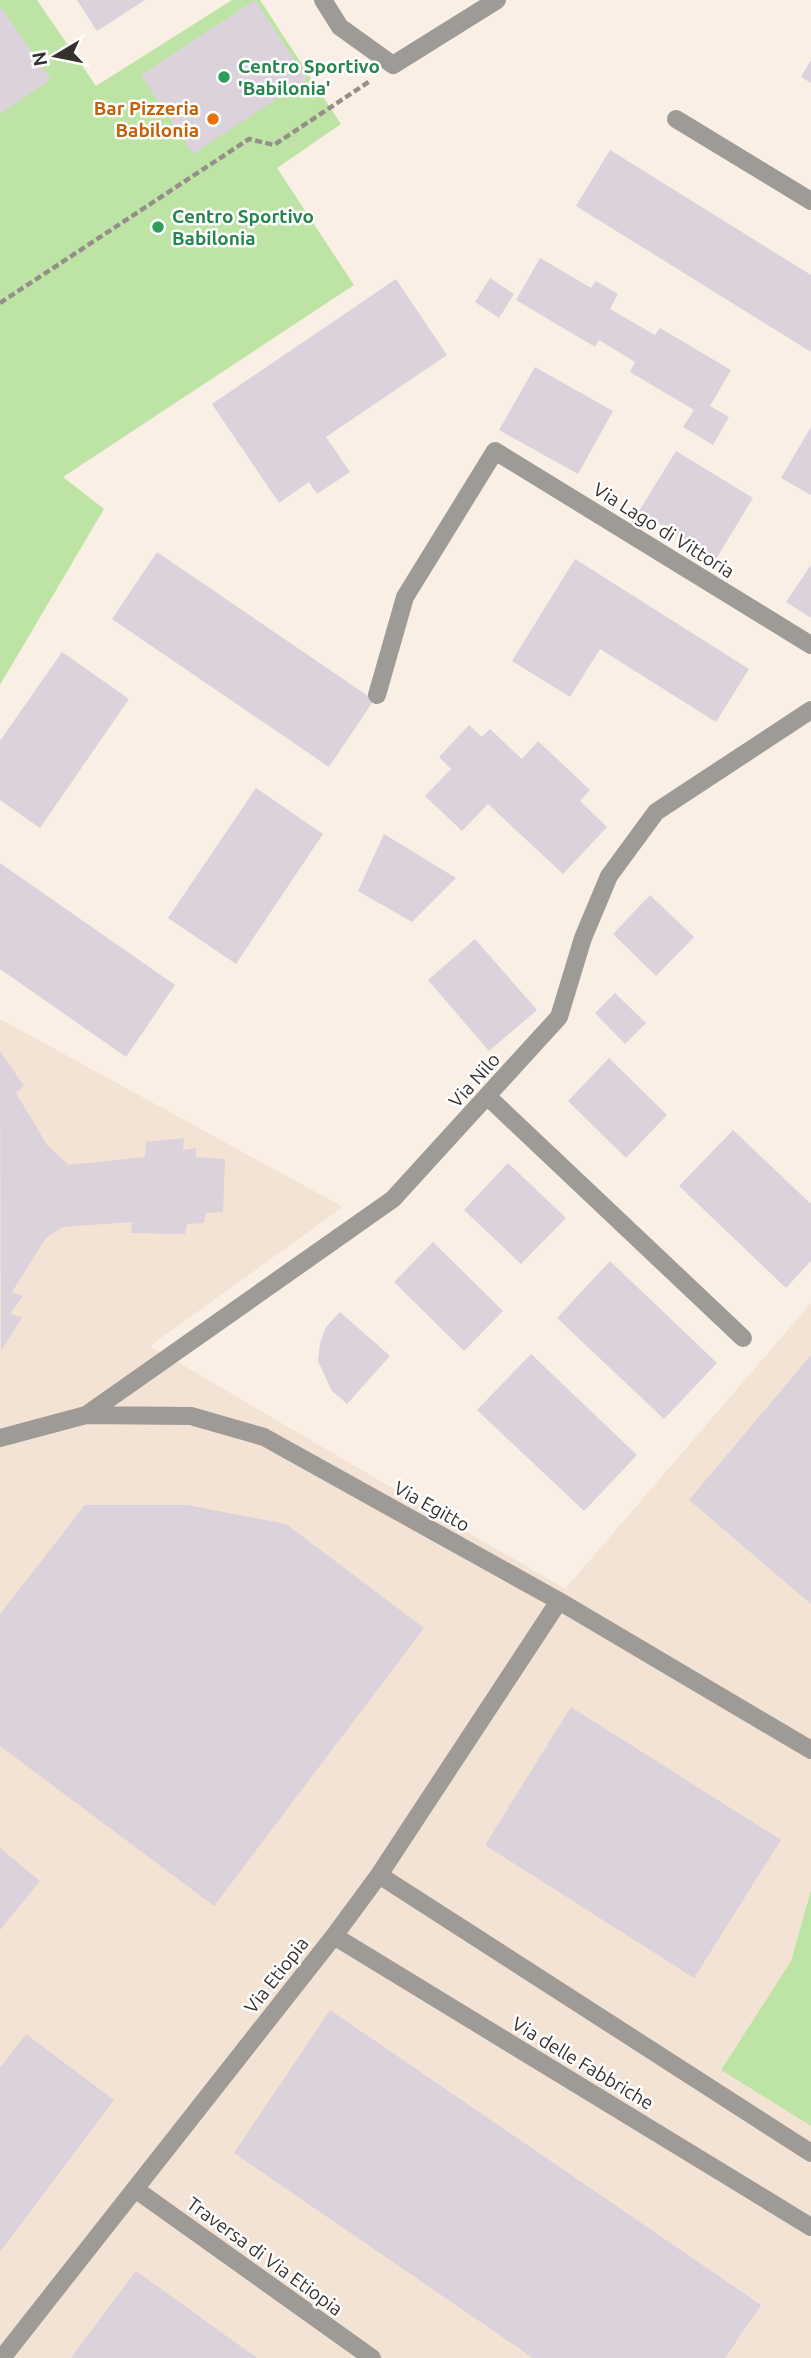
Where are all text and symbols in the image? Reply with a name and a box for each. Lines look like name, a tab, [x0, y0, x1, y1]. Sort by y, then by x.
north arrow	[21, 21, 91, 91]
text: N	[27, 50, 51, 68]
place label: Centro Sportivo 'Babilonia'	[238, 55, 380, 99]
marker: Centro Sportivo 'Babilonia'	[216, 69, 232, 85]
place label: Bar Pizzeria Babilonia	[94, 97, 199, 141]
marker: Bar Pizzeria Babilonia	[205, 111, 221, 127]
place label: Centro Sportivo Babilonia	[172, 205, 314, 249]
marker: Centro Sportivo Babilonia	[150, 219, 166, 235]
street label: Via Lago di Vittoria	[589, 478, 739, 582]
street label: Via Nilo	[444, 1048, 504, 1112]
street label: Via Egitto	[390, 1476, 474, 1536]
street label: Via Etiopia	[239, 1932, 313, 2018]
street label: Via delle Fabbriche	[508, 2012, 658, 2114]
street label: Traversa di Via Etiopia	[183, 2192, 347, 2320]

